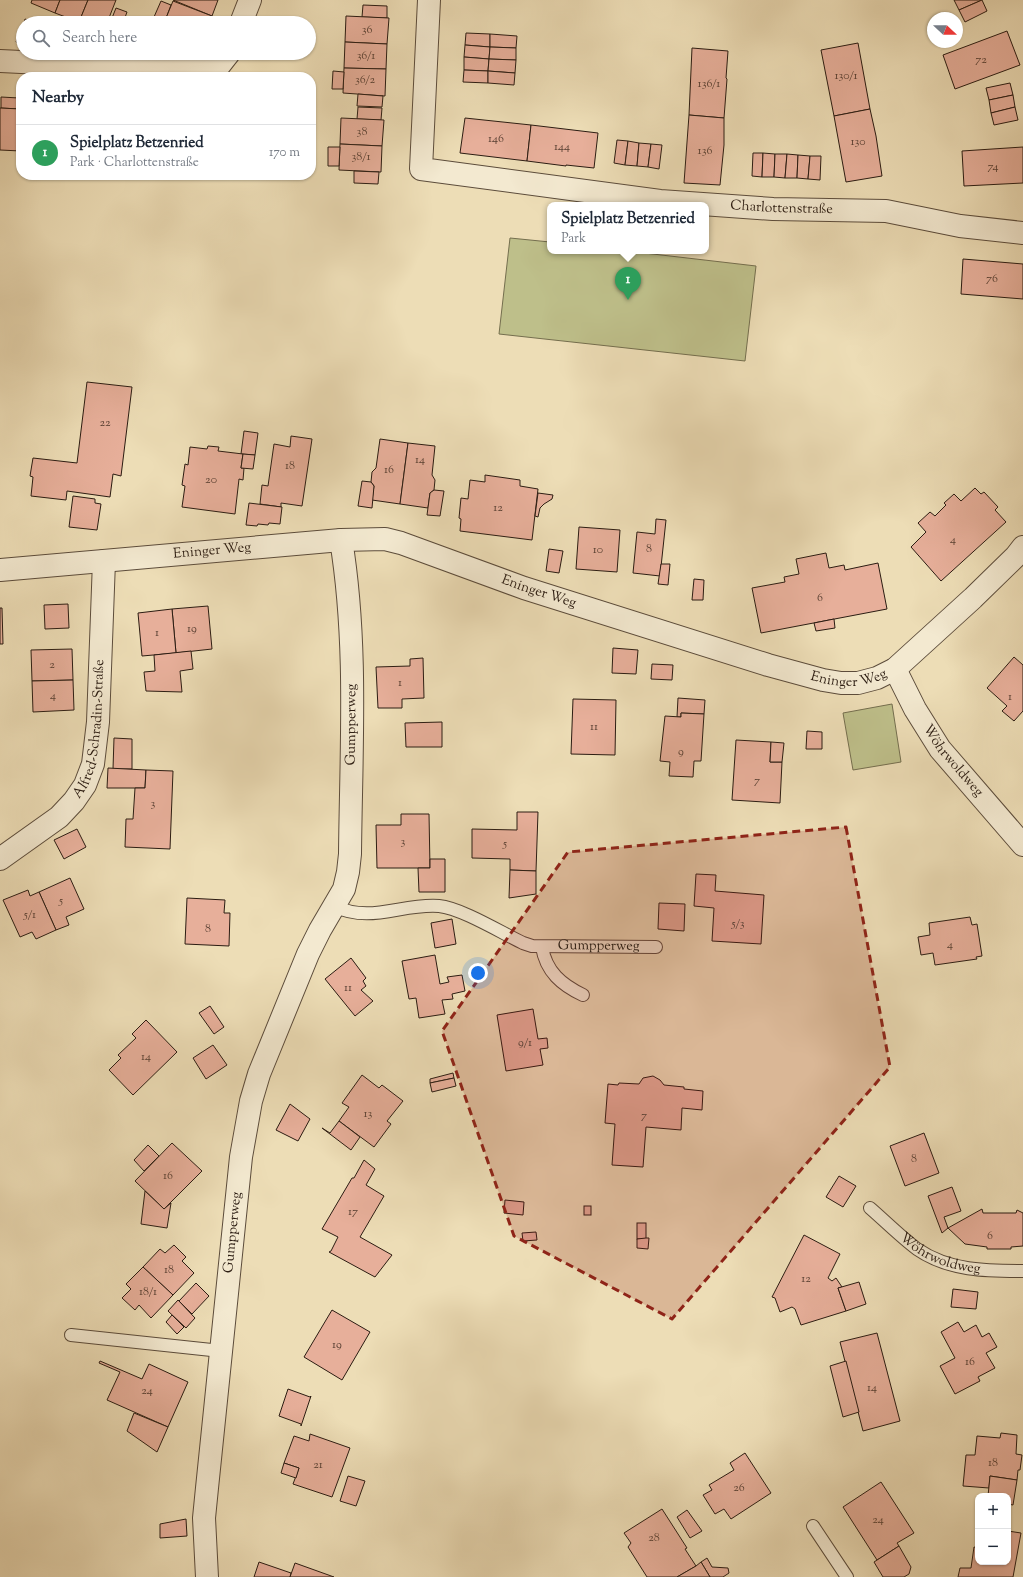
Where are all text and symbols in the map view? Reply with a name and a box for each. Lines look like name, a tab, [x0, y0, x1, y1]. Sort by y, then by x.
north arrow	[927, 12, 963, 48]
search box	[16, 16, 316, 60]
house number: 36	[362, 21, 372, 39]
icon: search	[30, 27, 52, 49]
text: Search here	[62, 28, 137, 49]
house number: 36/1	[357, 47, 375, 65]
house number: 72	[975, 51, 987, 69]
house number: 130/1	[834, 67, 858, 85]
house number: 36/2	[355, 71, 375, 89]
house number: 136/1	[698, 75, 720, 93]
text: Nearby	[32, 86, 84, 110]
house number: 38	[357, 123, 367, 141]
house number: 146	[488, 130, 504, 148]
text: Spielplatz Betzenried	[70, 133, 204, 154]
house number: 130	[850, 133, 866, 151]
house number: 144	[554, 138, 570, 156]
house number: 136	[698, 142, 712, 160]
text: 1	[43, 144, 47, 162]
text: 170 m	[269, 144, 300, 162]
house number: 38/1	[352, 148, 370, 166]
text: Park · Charlottenstraße	[70, 154, 199, 172]
house number: 74	[987, 158, 999, 176]
street label: Charlottenstraße	[729, 196, 833, 220]
popup	[547, 202, 709, 254]
text: Spielplatz Betzenried	[561, 209, 695, 230]
text: Park	[561, 230, 586, 248]
pin: 1	[615, 267, 641, 300]
house number: 76	[986, 270, 998, 288]
house number: 22	[99, 414, 111, 432]
house number: 14	[415, 451, 425, 469]
house number: 18	[285, 457, 295, 475]
house number: 16	[384, 461, 394, 479]
house number: 20	[205, 471, 217, 489]
house number: 12	[493, 499, 503, 517]
house number: 4	[950, 531, 956, 549]
street label: Eninger Weg	[172, 538, 252, 565]
house number: 8	[646, 540, 652, 558]
house number: 10	[593, 541, 603, 559]
street label: Eninger Weg	[498, 570, 579, 614]
house number: 6	[817, 589, 823, 607]
house number: 19	[187, 620, 197, 638]
house number: 1	[155, 624, 159, 642]
house number: 2	[49, 656, 55, 674]
street label: Alfred-Schradin-Straße	[68, 659, 110, 803]
street label: Eninger Weg	[808, 664, 891, 693]
house number: 1	[398, 674, 402, 692]
street label: Gumpperweg	[342, 683, 362, 766]
house number: 4	[50, 687, 56, 705]
house number: 1	[1008, 688, 1012, 706]
house number: 11	[590, 718, 598, 736]
street label: Wöhrwoldweg	[917, 721, 988, 802]
house number: 9	[678, 743, 684, 761]
house number: 7	[754, 772, 760, 790]
house number: 3	[151, 795, 156, 813]
house number: 3	[401, 833, 406, 851]
house number: 5	[502, 835, 507, 853]
house number: 5	[58, 892, 63, 910]
house number: 5/1	[23, 906, 36, 924]
house number: 5/3	[730, 915, 745, 933]
house number: 8	[205, 920, 211, 938]
street label: Gumpperweg	[558, 936, 640, 957]
house number: 4	[947, 936, 953, 954]
your location	[468, 963, 488, 983]
house number: 11	[344, 979, 352, 997]
house number: 9/1	[518, 1034, 532, 1052]
house number: 14	[141, 1048, 151, 1066]
house number: 13	[364, 1105, 373, 1123]
house number: 7	[641, 1107, 647, 1125]
house number: 8	[911, 1150, 917, 1168]
house number: 16	[163, 1167, 173, 1185]
street label: Gumpperweg	[219, 1191, 247, 1274]
house number: 17	[348, 1203, 358, 1221]
house number: 6	[987, 1227, 993, 1245]
street label: Wöhrwoldweg	[895, 1229, 982, 1280]
house number: 18	[164, 1261, 174, 1279]
house number: 12	[801, 1270, 811, 1288]
house number: 18/1	[139, 1283, 157, 1301]
house number: 19	[332, 1336, 342, 1354]
house number: 16	[965, 1353, 975, 1371]
house number: 14	[867, 1379, 877, 1397]
house number: 24	[141, 1382, 153, 1400]
house number: 18	[988, 1454, 998, 1472]
house number: 21	[313, 1456, 323, 1474]
house number: 26	[733, 1479, 745, 1497]
map controls	[975, 1493, 1011, 1565]
button: +	[975, 1493, 1011, 1529]
house number: 24	[872, 1511, 884, 1529]
house number: 28	[648, 1529, 660, 1547]
button: −	[975, 1529, 1011, 1565]

